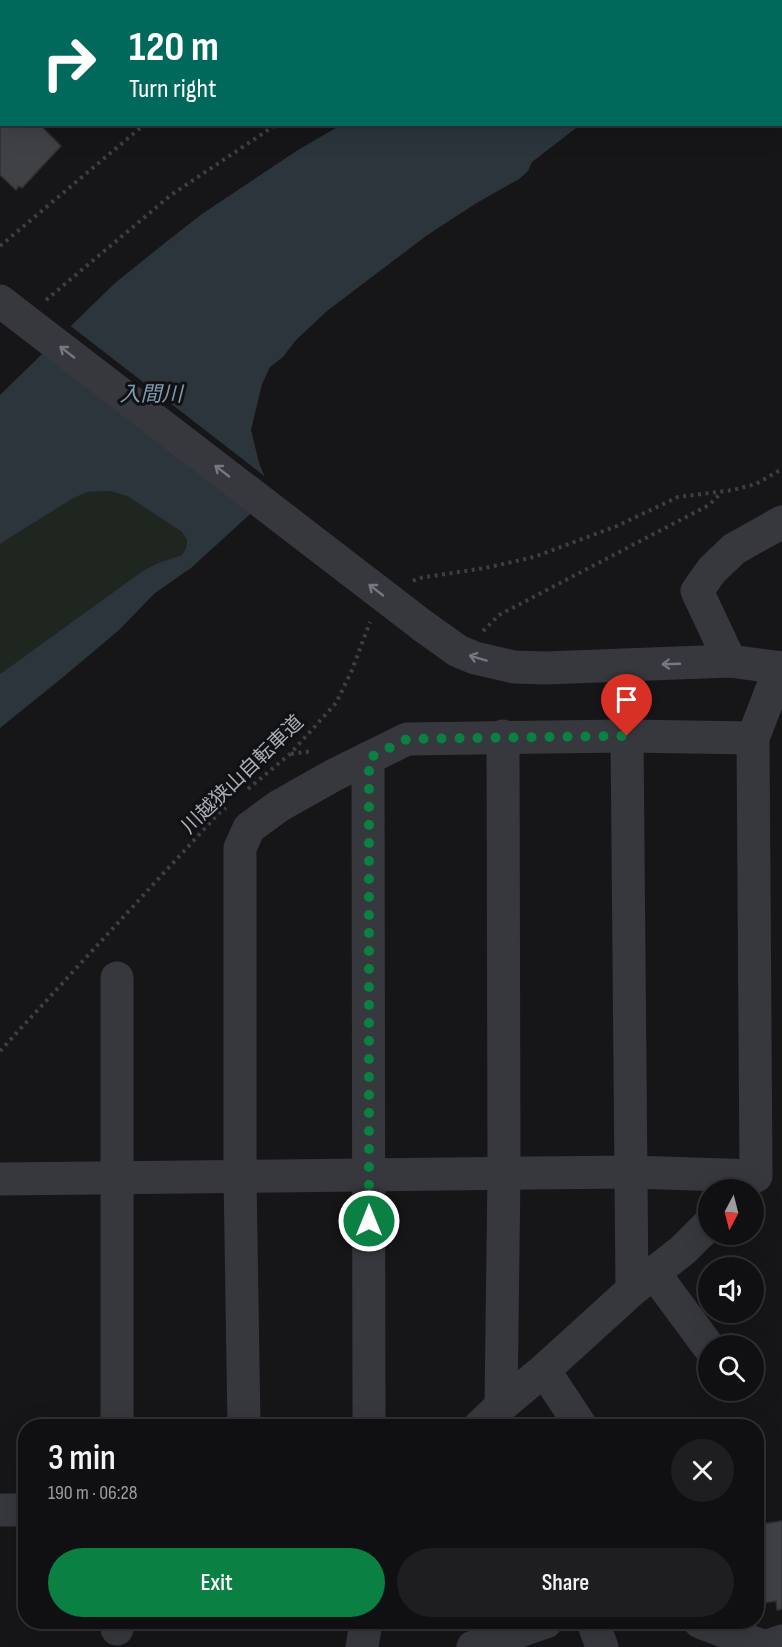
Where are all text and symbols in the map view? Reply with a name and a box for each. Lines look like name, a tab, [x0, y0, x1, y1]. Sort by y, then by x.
text: 120 m	[129, 22, 219, 73]
icon: right	[30, 24, 108, 102]
text: Turn right	[129, 73, 216, 105]
one-way arrow	[60, 346, 76, 359]
water label: 入間川	[120, 382, 184, 407]
one-way arrow	[214, 465, 230, 478]
one-way arrow	[369, 584, 385, 597]
one-way arrow	[469, 652, 488, 663]
one-way arrow	[662, 658, 682, 669]
pin	[601, 674, 652, 736]
icon: arrive	[610, 683, 643, 716]
street label: 川越狭山自転車道	[177, 711, 309, 839]
north arrow	[698, 1179, 764, 1245]
map controls	[698, 1179, 764, 1401]
position arrow	[337, 1189, 401, 1253]
button: sound	[698, 1257, 764, 1323]
button: search	[698, 1335, 764, 1401]
text: 3 min	[48, 1437, 116, 1480]
button: close	[671, 1439, 734, 1502]
text: 190 m · 06:28	[48, 1481, 138, 1505]
button: Exit	[48, 1548, 385, 1617]
button: Share	[397, 1548, 734, 1617]

